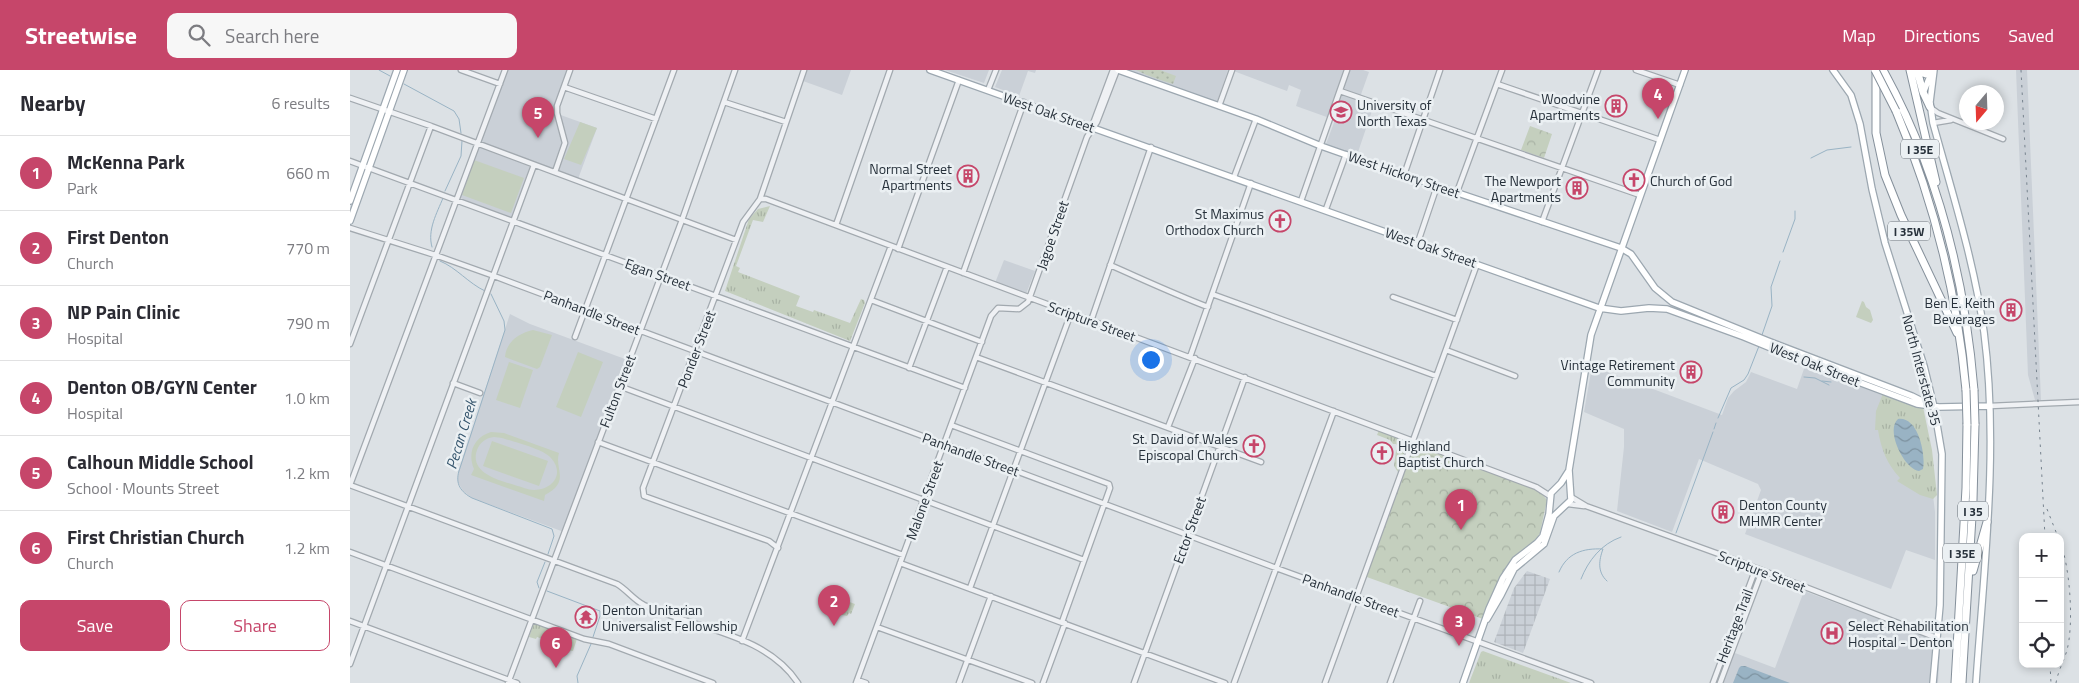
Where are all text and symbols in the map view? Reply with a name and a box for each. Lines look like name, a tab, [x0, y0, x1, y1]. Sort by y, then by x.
search box	[167, 13, 517, 58]
text: Streetwise	[25, 17, 137, 53]
icon: search	[185, 21, 213, 49]
text: Search here	[225, 21, 319, 50]
text: Map	[1842, 22, 1876, 49]
text: Directions	[1904, 22, 1980, 49]
text: Saved	[2008, 22, 2054, 49]
pin: 4	[1642, 78, 1674, 119]
north arrow	[1959, 85, 2004, 130]
street label: West Oak Street	[1000, 86, 1098, 138]
text: Nearby	[20, 87, 85, 119]
place label: Woodvine Apartments	[1530, 88, 1600, 125]
text: 6 results	[271, 91, 330, 115]
place label: University of North Texas	[1357, 94, 1432, 131]
building icon: Woodvine Apartments	[1604, 94, 1628, 118]
pin: 5	[522, 97, 554, 138]
school or university icon: University of North Texas	[1329, 100, 1353, 124]
road number: I 35E	[1901, 140, 1939, 158]
street label: West Hickory Street	[1345, 145, 1463, 203]
text: McKenna Park	[67, 147, 185, 176]
place label: Normal Street Apartments	[869, 158, 952, 195]
text: 1	[32, 161, 40, 185]
text: 660 m	[286, 161, 330, 185]
building icon: Normal Street Apartments	[956, 164, 980, 188]
church icon: Church of God	[1622, 168, 1646, 192]
place label: The Newport Apartments	[1484, 170, 1561, 207]
place label: Church of God	[1650, 170, 1733, 191]
text: Park	[67, 176, 98, 200]
building icon: The Newport Apartments	[1565, 176, 1589, 200]
street label: Jagoe Street	[1030, 198, 1074, 272]
place label: St Maximus Orthodox Church	[1165, 203, 1264, 240]
church icon: St Maximus Orthodox Church	[1268, 209, 1292, 233]
street label: West Oak Street	[1382, 221, 1480, 273]
text: First Denton	[67, 222, 169, 251]
road number: I 35W	[1888, 222, 1930, 240]
text: 2	[32, 236, 40, 260]
text: 770 m	[286, 236, 330, 260]
text: Church	[67, 251, 114, 275]
street label: Egan Street	[622, 252, 694, 296]
street label: Panhandle Street	[541, 284, 643, 340]
place label: Ben E. Keith Beverages	[1925, 292, 1995, 329]
street label: Scripture Street	[1045, 295, 1139, 347]
text: NP Pain Clinic	[67, 297, 180, 326]
building icon: Ben E. Keith Beverages	[1999, 298, 2023, 322]
street label: Ponder Street	[672, 307, 720, 391]
text: 3	[32, 311, 40, 335]
text: 790 m	[286, 311, 330, 335]
street label: North Interstate 35	[1897, 312, 1947, 428]
text: Hospital	[67, 326, 123, 350]
street label: West Oak Street	[1767, 336, 1863, 392]
your location	[1138, 347, 1164, 373]
street label: Fulton Street	[593, 351, 641, 431]
place label: Vintage Retirement Community	[1561, 354, 1675, 391]
building icon: Vintage Retirement Community	[1679, 360, 1703, 384]
text: Denton OB/GYN Center	[67, 372, 257, 401]
text: 4	[32, 386, 40, 410]
text: 1.0 km	[284, 386, 330, 410]
water label: Pecan Creek	[439, 394, 483, 472]
text: Hospital	[67, 401, 123, 425]
street label: Panhandle Street	[920, 427, 1022, 481]
place label: St. David of Wales Episcopal Church	[1132, 428, 1238, 465]
church icon: St. David of Wales Episcopal Church	[1242, 434, 1266, 458]
place label: Highland Baptist Church	[1398, 435, 1484, 472]
church icon: Highland Baptist Church	[1370, 441, 1394, 465]
text: Calhoun Middle School	[67, 447, 254, 476]
street label: Malone Street	[900, 457, 948, 543]
text: 5	[32, 461, 40, 485]
text: 1.2 km	[284, 461, 330, 485]
text: School · Mounts Street	[67, 476, 219, 500]
pin: 1	[1445, 489, 1477, 530]
street label: Ector Street	[1167, 493, 1211, 567]
place label: Denton County MHMR Center	[1739, 494, 1827, 531]
building icon: Denton County MHMR Center	[1711, 500, 1735, 524]
road number: I 35	[1958, 502, 1988, 521]
text: First Christian Church	[67, 522, 244, 551]
map controls	[2019, 533, 2064, 668]
button: +	[2019, 533, 2064, 578]
text: 6	[32, 536, 40, 560]
text: 1.2 km	[284, 536, 330, 560]
road number: I 35E	[1943, 543, 1981, 562]
street label: Scripture Street	[1715, 545, 1809, 597]
text: Church	[67, 551, 114, 575]
street label: Panhandle Street	[1300, 568, 1402, 622]
button: −	[2019, 578, 2064, 623]
pin: 2	[818, 585, 850, 626]
street label: Heritage Trail	[1710, 586, 1758, 666]
place label: Denton Unitarian Universalist Fellowship	[602, 599, 738, 636]
button: Save	[20, 600, 170, 651]
button: Share	[180, 600, 330, 651]
temple icon: Denton Unitarian Universalist Fellowship	[574, 605, 598, 629]
pin: 3	[1443, 605, 1475, 646]
place label: Select Rehabilitation Hospital - Denton	[1848, 615, 1969, 652]
hospital icon: Select Rehabilitation Hospital - Denton	[1820, 621, 1844, 645]
button: locate	[2019, 623, 2064, 668]
pin: 6	[540, 627, 572, 668]

